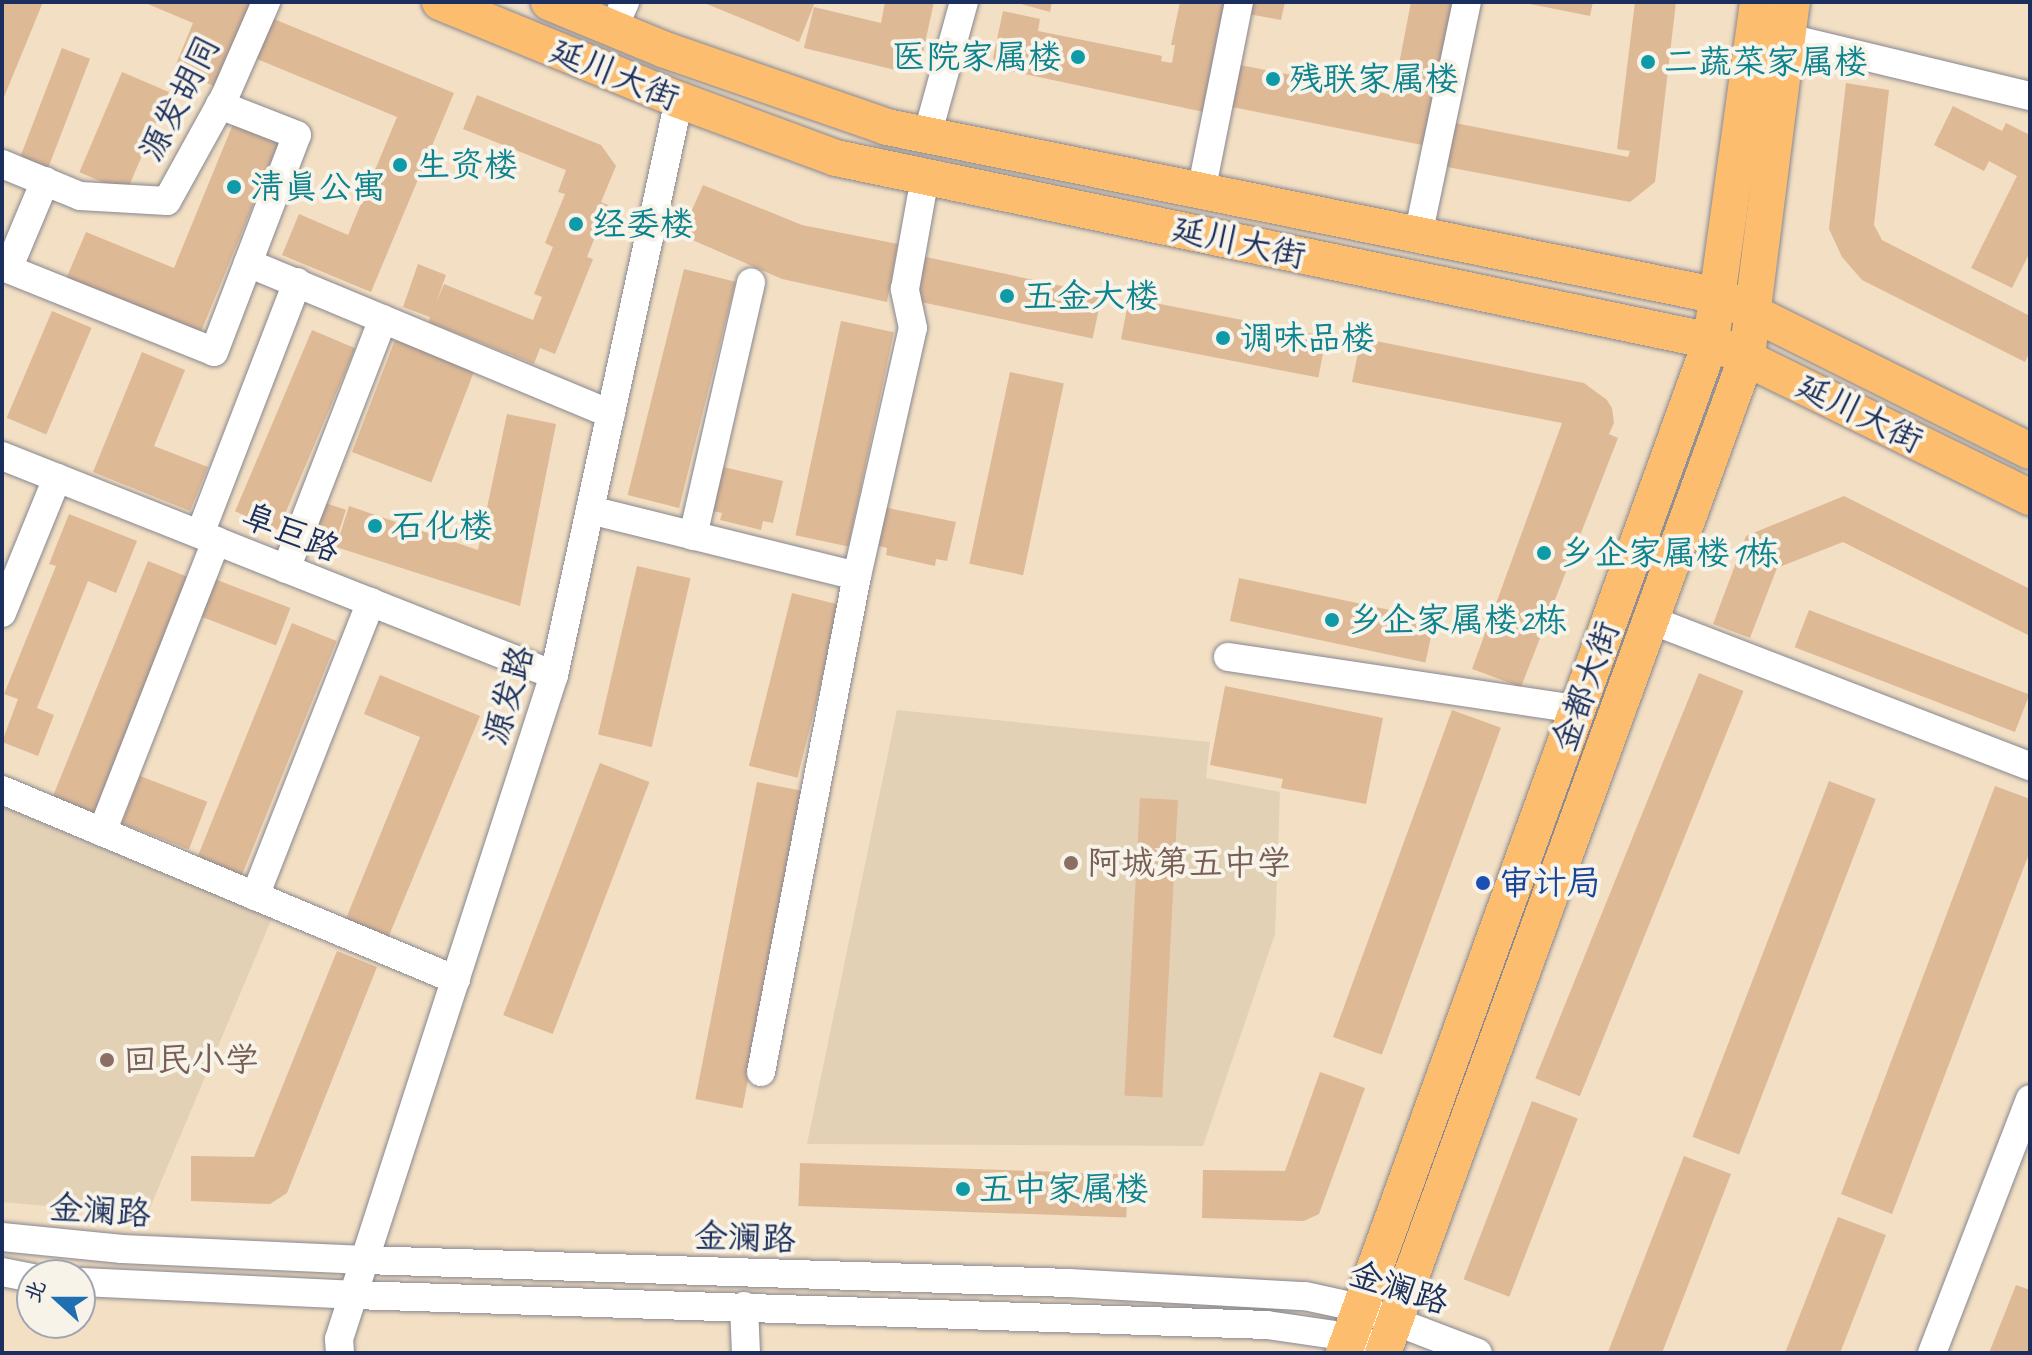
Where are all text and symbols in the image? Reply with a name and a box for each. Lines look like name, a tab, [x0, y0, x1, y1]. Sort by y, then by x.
street label: 源发胡同	[130, 28, 228, 168]
street label: 延川大街	[544, 30, 686, 118]
place label: 医院家属楼	[892, 37, 1062, 77]
place label: 二蔬菜家属楼	[1664, 42, 1868, 82]
marker: 医院家属楼	[1069, 48, 1087, 66]
marker: 二蔬菜家属楼	[1639, 53, 1657, 71]
place label: 残联家属楼	[1289, 59, 1459, 99]
marker: 残联家属楼	[1264, 70, 1282, 88]
place label: 生资楼	[416, 145, 518, 185]
marker: 生资楼	[391, 156, 409, 174]
place label: 清真公寓	[250, 167, 386, 207]
marker: 清真公寓	[225, 178, 243, 196]
place label: 经委楼	[592, 204, 694, 244]
street label: 延川大街	[1168, 208, 1310, 276]
marker: 经委楼	[567, 215, 585, 233]
place label: 五金大楼	[1023, 276, 1159, 316]
marker: 五金大楼	[998, 287, 1016, 305]
place label: 调味品楼	[1239, 318, 1375, 358]
marker: 调味品楼	[1214, 329, 1232, 347]
street label: 延川大街	[1790, 365, 1930, 461]
street label: 阜巨路	[236, 494, 346, 570]
place label: 石化楼	[391, 506, 493, 546]
marker: 石化楼	[366, 517, 384, 535]
place label: 乡企家属楼1栋	[1560, 533, 1779, 573]
marker: 乡企家属楼1栋	[1535, 544, 1553, 562]
place label: 乡企家属楼2栋	[1348, 600, 1567, 640]
marker: 乡企家属楼2栋	[1323, 611, 1341, 629]
street label: 金都大街	[1543, 615, 1627, 757]
street label: 源发路	[474, 640, 542, 750]
place label: 阿城第五中学	[1087, 843, 1291, 883]
marker: 阿城第五中学	[1062, 854, 1080, 872]
place label: 审计局	[1499, 863, 1601, 903]
marker: 审计局	[1474, 874, 1492, 892]
place label: 回民小学	[123, 1040, 259, 1080]
marker: 回民小学	[98, 1051, 116, 1069]
place label: 五中家属楼	[979, 1169, 1149, 1209]
marker: 五中家属楼	[954, 1180, 972, 1198]
street label: 金澜路	[48, 1186, 152, 1234]
street label: 金澜路	[693, 1215, 797, 1259]
street label: 金澜路	[1344, 1252, 1454, 1322]
north arrow	[16, 1259, 96, 1339]
text: 北	[18, 1276, 52, 1306]

